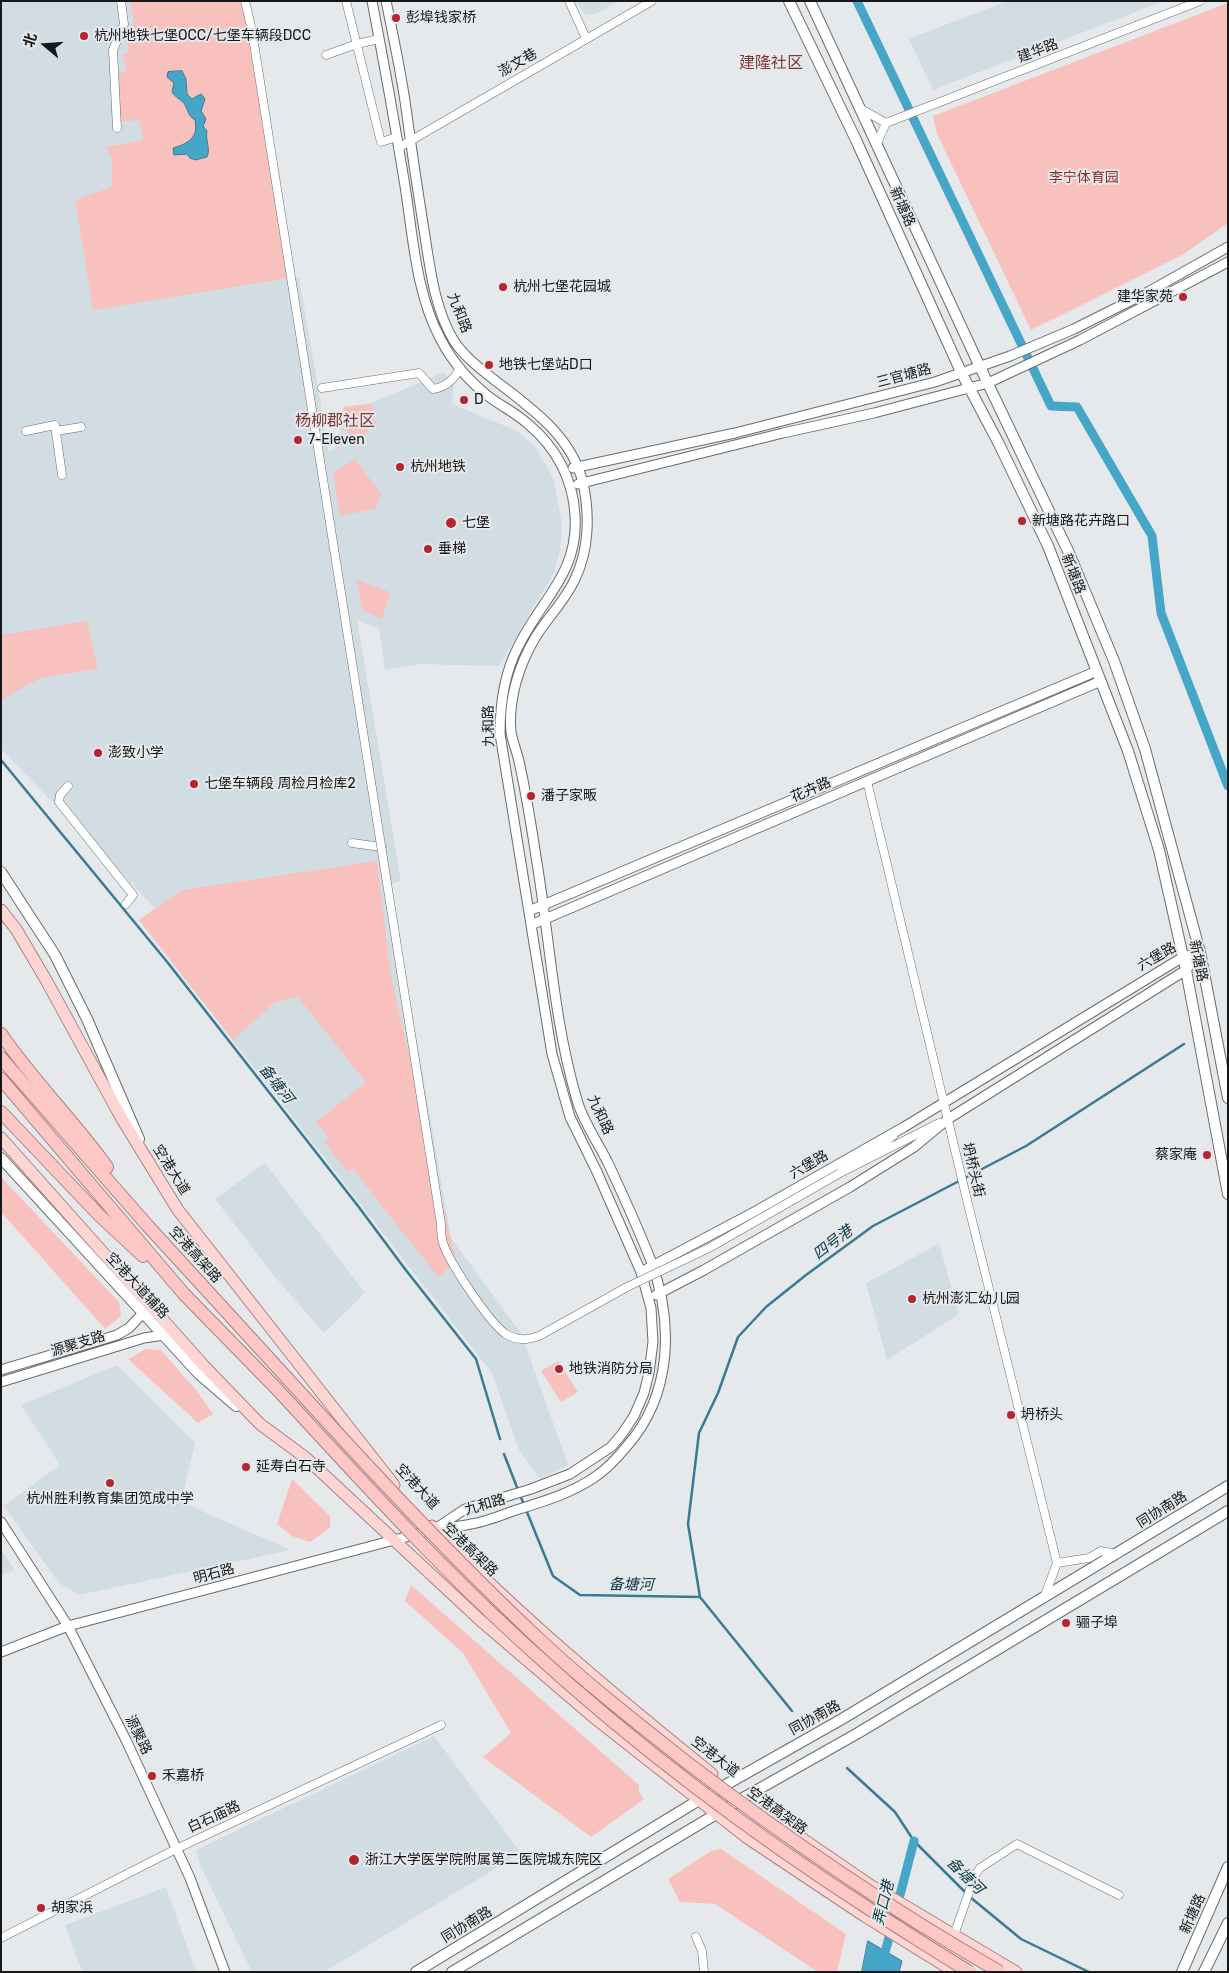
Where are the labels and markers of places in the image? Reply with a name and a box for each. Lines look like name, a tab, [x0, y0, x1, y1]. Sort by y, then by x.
place label: 彭埠钱家桥	[406, 10, 476, 26]
marker: 彭埠钱家桥	[390, 12, 402, 24]
place label: 杭州地铁七堡OCC/七堡车辆段DCC	[94, 28, 311, 44]
marker: 杭州地铁七堡OCC/七堡车辆段DCC	[78, 30, 90, 42]
place label: 杭州七堡花园城	[513, 279, 611, 295]
marker: 杭州七堡花园城	[497, 281, 509, 293]
place label: 建华家苑	[1117, 289, 1173, 305]
marker: 建华家苑	[1177, 291, 1189, 303]
place label: 地铁七堡站D口	[499, 357, 593, 373]
marker: 地铁七堡站D口	[483, 359, 495, 371]
place label: D	[474, 392, 484, 408]
marker: D	[458, 394, 470, 406]
place label: 7-Eleven	[308, 432, 365, 448]
marker: 7-Eleven	[292, 434, 304, 446]
place label: 杭州地铁	[410, 459, 466, 475]
marker: 杭州地铁	[394, 461, 406, 473]
place label: 新塘路花卉路口	[1032, 513, 1130, 529]
place label: 七堡	[462, 515, 490, 531]
marker: 新塘路花卉路口	[1016, 515, 1028, 527]
marker: 七堡	[444, 516, 458, 530]
place label: 垂梯	[438, 541, 466, 557]
marker: 垂梯	[422, 543, 434, 555]
place label: 澎致小学	[108, 745, 164, 761]
marker: 澎致小学	[92, 747, 104, 759]
place label: 七堡车辆段 周检月检库2	[204, 776, 356, 792]
marker: 七堡车辆段 周检月检库2	[188, 778, 200, 790]
place label: 潘子家畈	[541, 788, 597, 804]
marker: 潘子家畈	[525, 790, 537, 802]
place label: 蔡家庵	[1155, 1147, 1197, 1163]
marker: 蔡家庵	[1201, 1149, 1213, 1161]
place label: 杭州澎汇幼儿园	[922, 1291, 1020, 1307]
marker: 杭州澎汇幼儿园	[906, 1293, 918, 1305]
place label: 地铁消防分局	[569, 1361, 653, 1377]
marker: 地铁消防分局	[553, 1363, 565, 1375]
place label: 坍桥头	[1021, 1407, 1063, 1423]
marker: 坍桥头	[1005, 1409, 1017, 1421]
place label: 延寿白石寺	[256, 1459, 326, 1475]
marker: 延寿白石寺	[240, 1461, 252, 1473]
marker: 杭州胜利教育集团笕成中学	[104, 1477, 116, 1489]
place label: 杭州胜利教育集团笕成中学	[26, 1491, 194, 1507]
place label: 骊子埠	[1076, 1615, 1118, 1631]
marker: 骊子埠	[1060, 1617, 1072, 1629]
place label: 禾嘉桥	[162, 1768, 204, 1784]
marker: 禾嘉桥	[146, 1770, 158, 1782]
place label: 浙江大学医学院附属第二医院城东院区	[365, 1852, 603, 1868]
marker: 浙江大学医学院附属第二医院城东院区	[347, 1853, 361, 1867]
place label: 胡家浜	[51, 1900, 93, 1916]
marker: 胡家浜	[35, 1902, 47, 1914]

